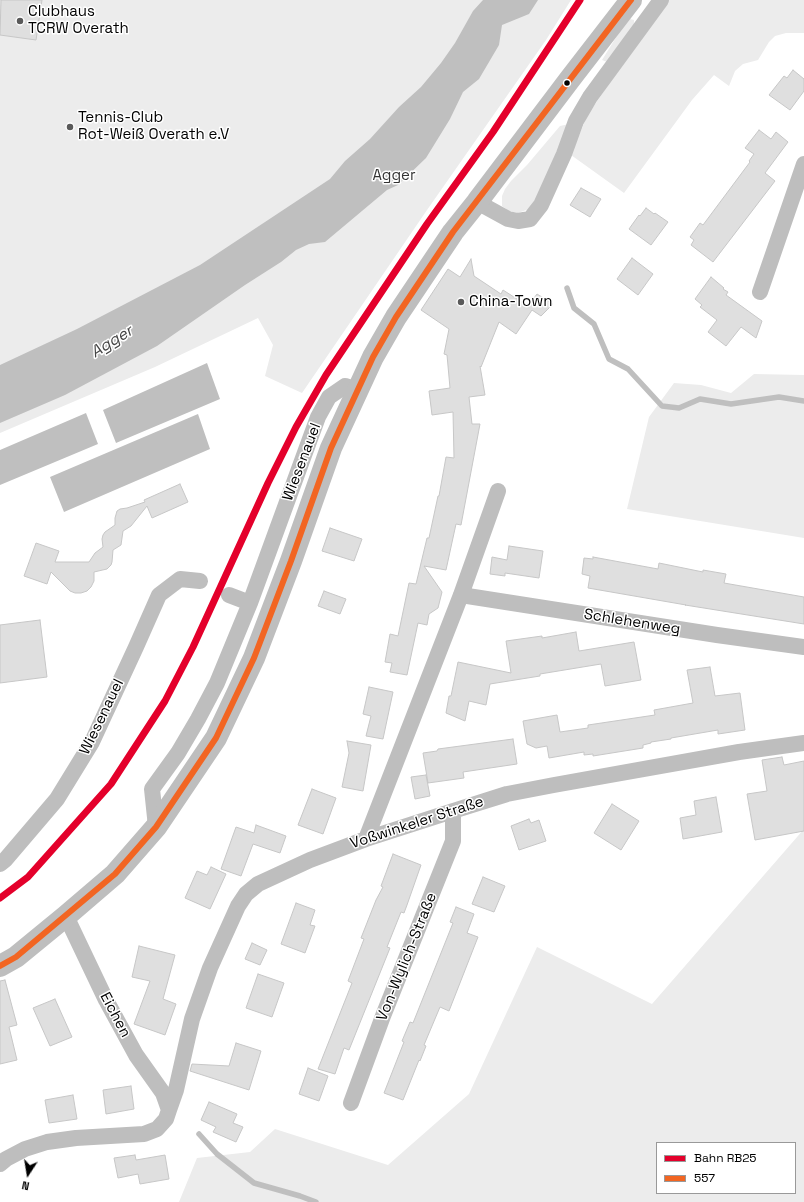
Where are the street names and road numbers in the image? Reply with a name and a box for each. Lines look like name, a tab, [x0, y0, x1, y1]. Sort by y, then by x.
street label: Wiesenauel	[279, 421, 325, 503]
street label: Schlehenweg	[582, 605, 682, 639]
street label: Wiesenauel	[76, 676, 128, 758]
street label: Voßwinkeler Straße	[348, 793, 486, 853]
street label: Von-Wylich-Straße	[373, 890, 441, 1024]
street label: Eichen	[96, 989, 134, 1041]

